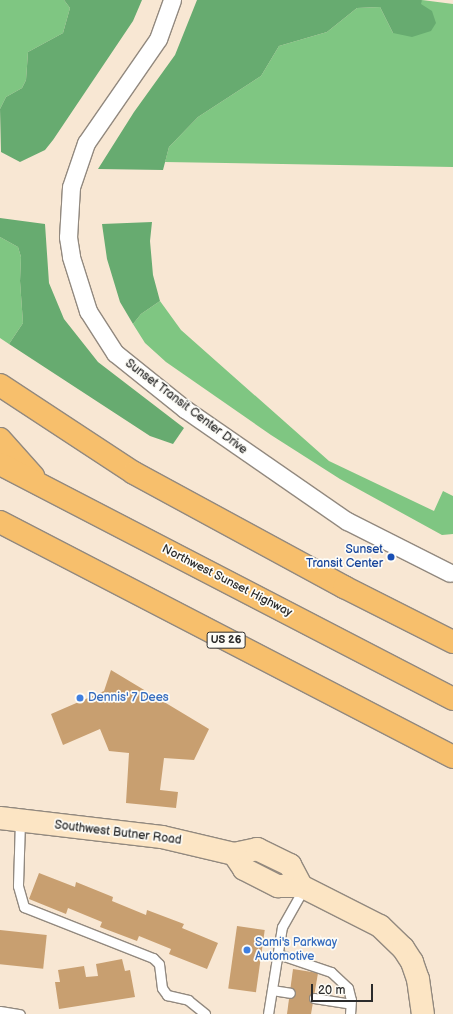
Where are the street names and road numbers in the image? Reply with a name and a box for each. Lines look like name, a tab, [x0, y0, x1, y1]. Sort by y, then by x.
street label: Sunset Transit Center Drive	[122, 356, 250, 458]
street label: Northwest Sunset Highway	[159, 542, 295, 620]
road number: US 26	[206, 631, 246, 649]
street label: Southwest Butner Road	[54, 818, 182, 848]

